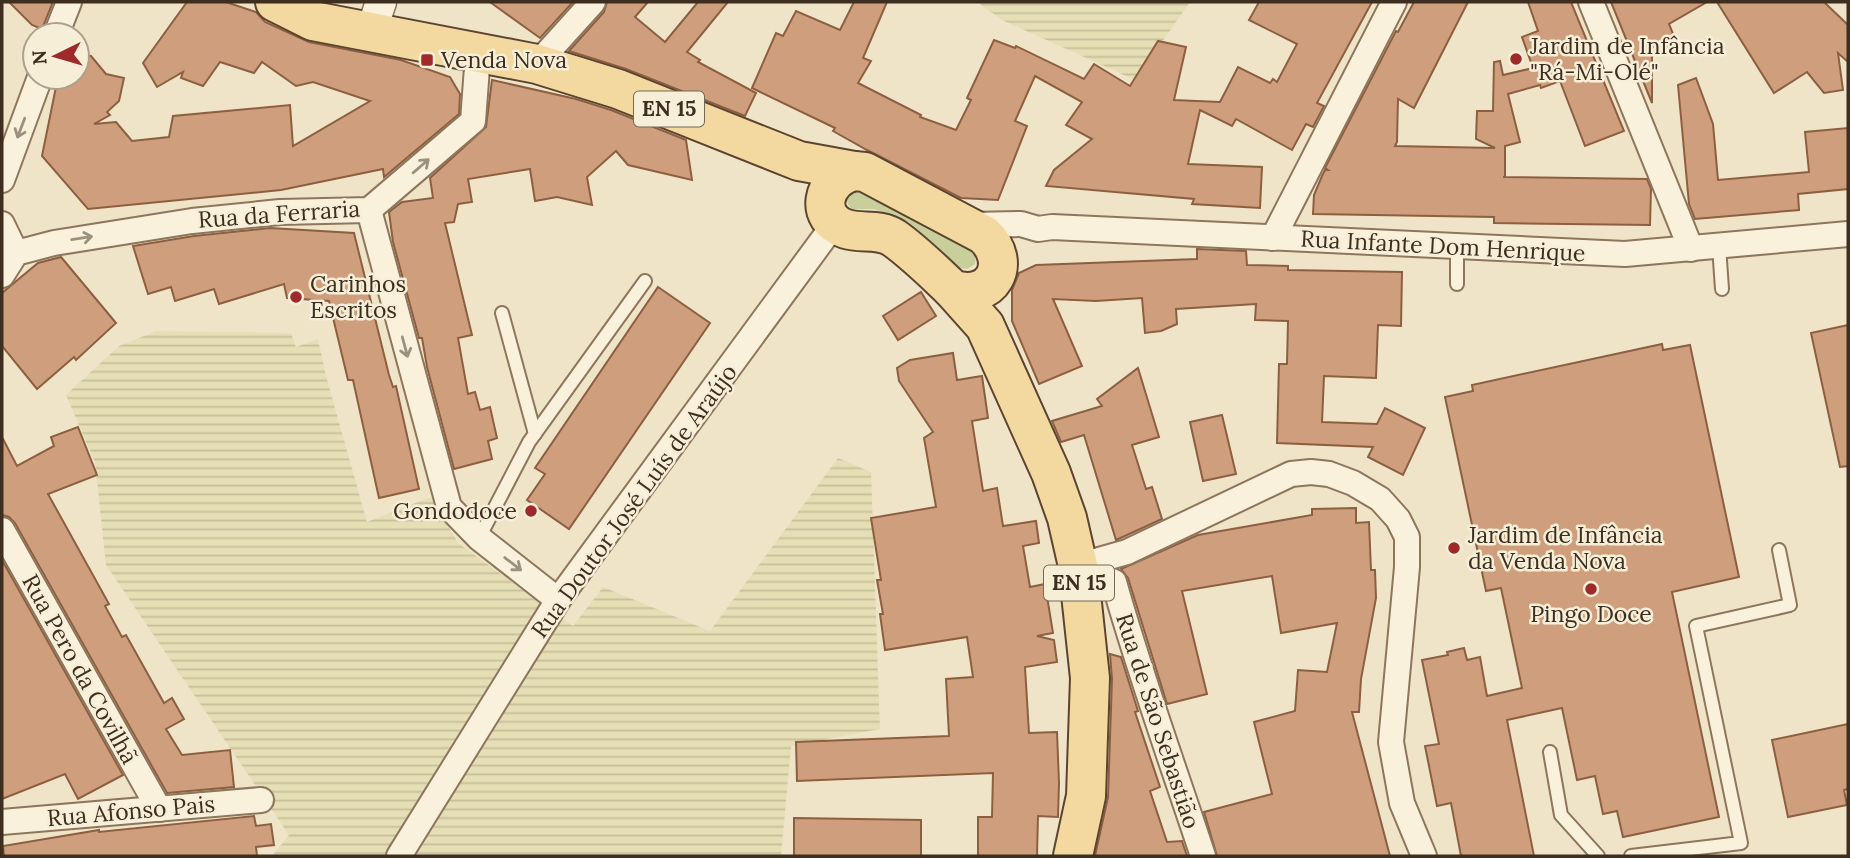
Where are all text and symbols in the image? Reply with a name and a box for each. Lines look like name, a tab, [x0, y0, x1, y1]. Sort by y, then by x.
north arrow	[21, 21, 91, 91]
place label: Jardim de Infância "Rá-Mi-Olé"	[1529, 31, 1725, 86]
place label: Venda Nova	[440, 45, 567, 74]
text: N	[26, 49, 52, 66]
marker: Jardim de Infância "Rá-Mi-Olé"	[1508, 51, 1524, 67]
marker: Venda Nova	[419, 52, 435, 68]
road number: EN 15	[634, 92, 704, 126]
one-way arrow	[14, 117, 26, 139]
one-way arrow	[412, 158, 430, 174]
street label: Rua da Ferraria	[197, 193, 361, 234]
street label: Rua Infante Dom Henrique	[1300, 224, 1586, 267]
one-way arrow	[70, 231, 93, 244]
place label: Carinhos Escritos	[310, 269, 406, 324]
marker: Carinhos Escritos	[288, 289, 304, 305]
one-way arrow	[399, 335, 412, 358]
street label: Rua Doutor José Luís de Araújo	[524, 358, 743, 643]
place label: Gondodoce	[393, 496, 517, 525]
marker: Gondodoce	[523, 503, 539, 519]
place label: Jardim de Infância da Venda Nova	[1467, 520, 1663, 575]
marker: Jardim de Infância da Venda Nova	[1446, 540, 1462, 556]
one-way arrow	[503, 556, 522, 571]
road number: EN 15	[1044, 566, 1114, 600]
street label: Rua Pero da Covilhã	[16, 569, 145, 769]
marker: Pingo Doce	[1583, 581, 1599, 597]
place label: Pingo Doce	[1530, 599, 1652, 628]
street label: Rua de São Sebastião	[1110, 609, 1207, 832]
street label: Rua Afonso Pais	[46, 789, 216, 832]

